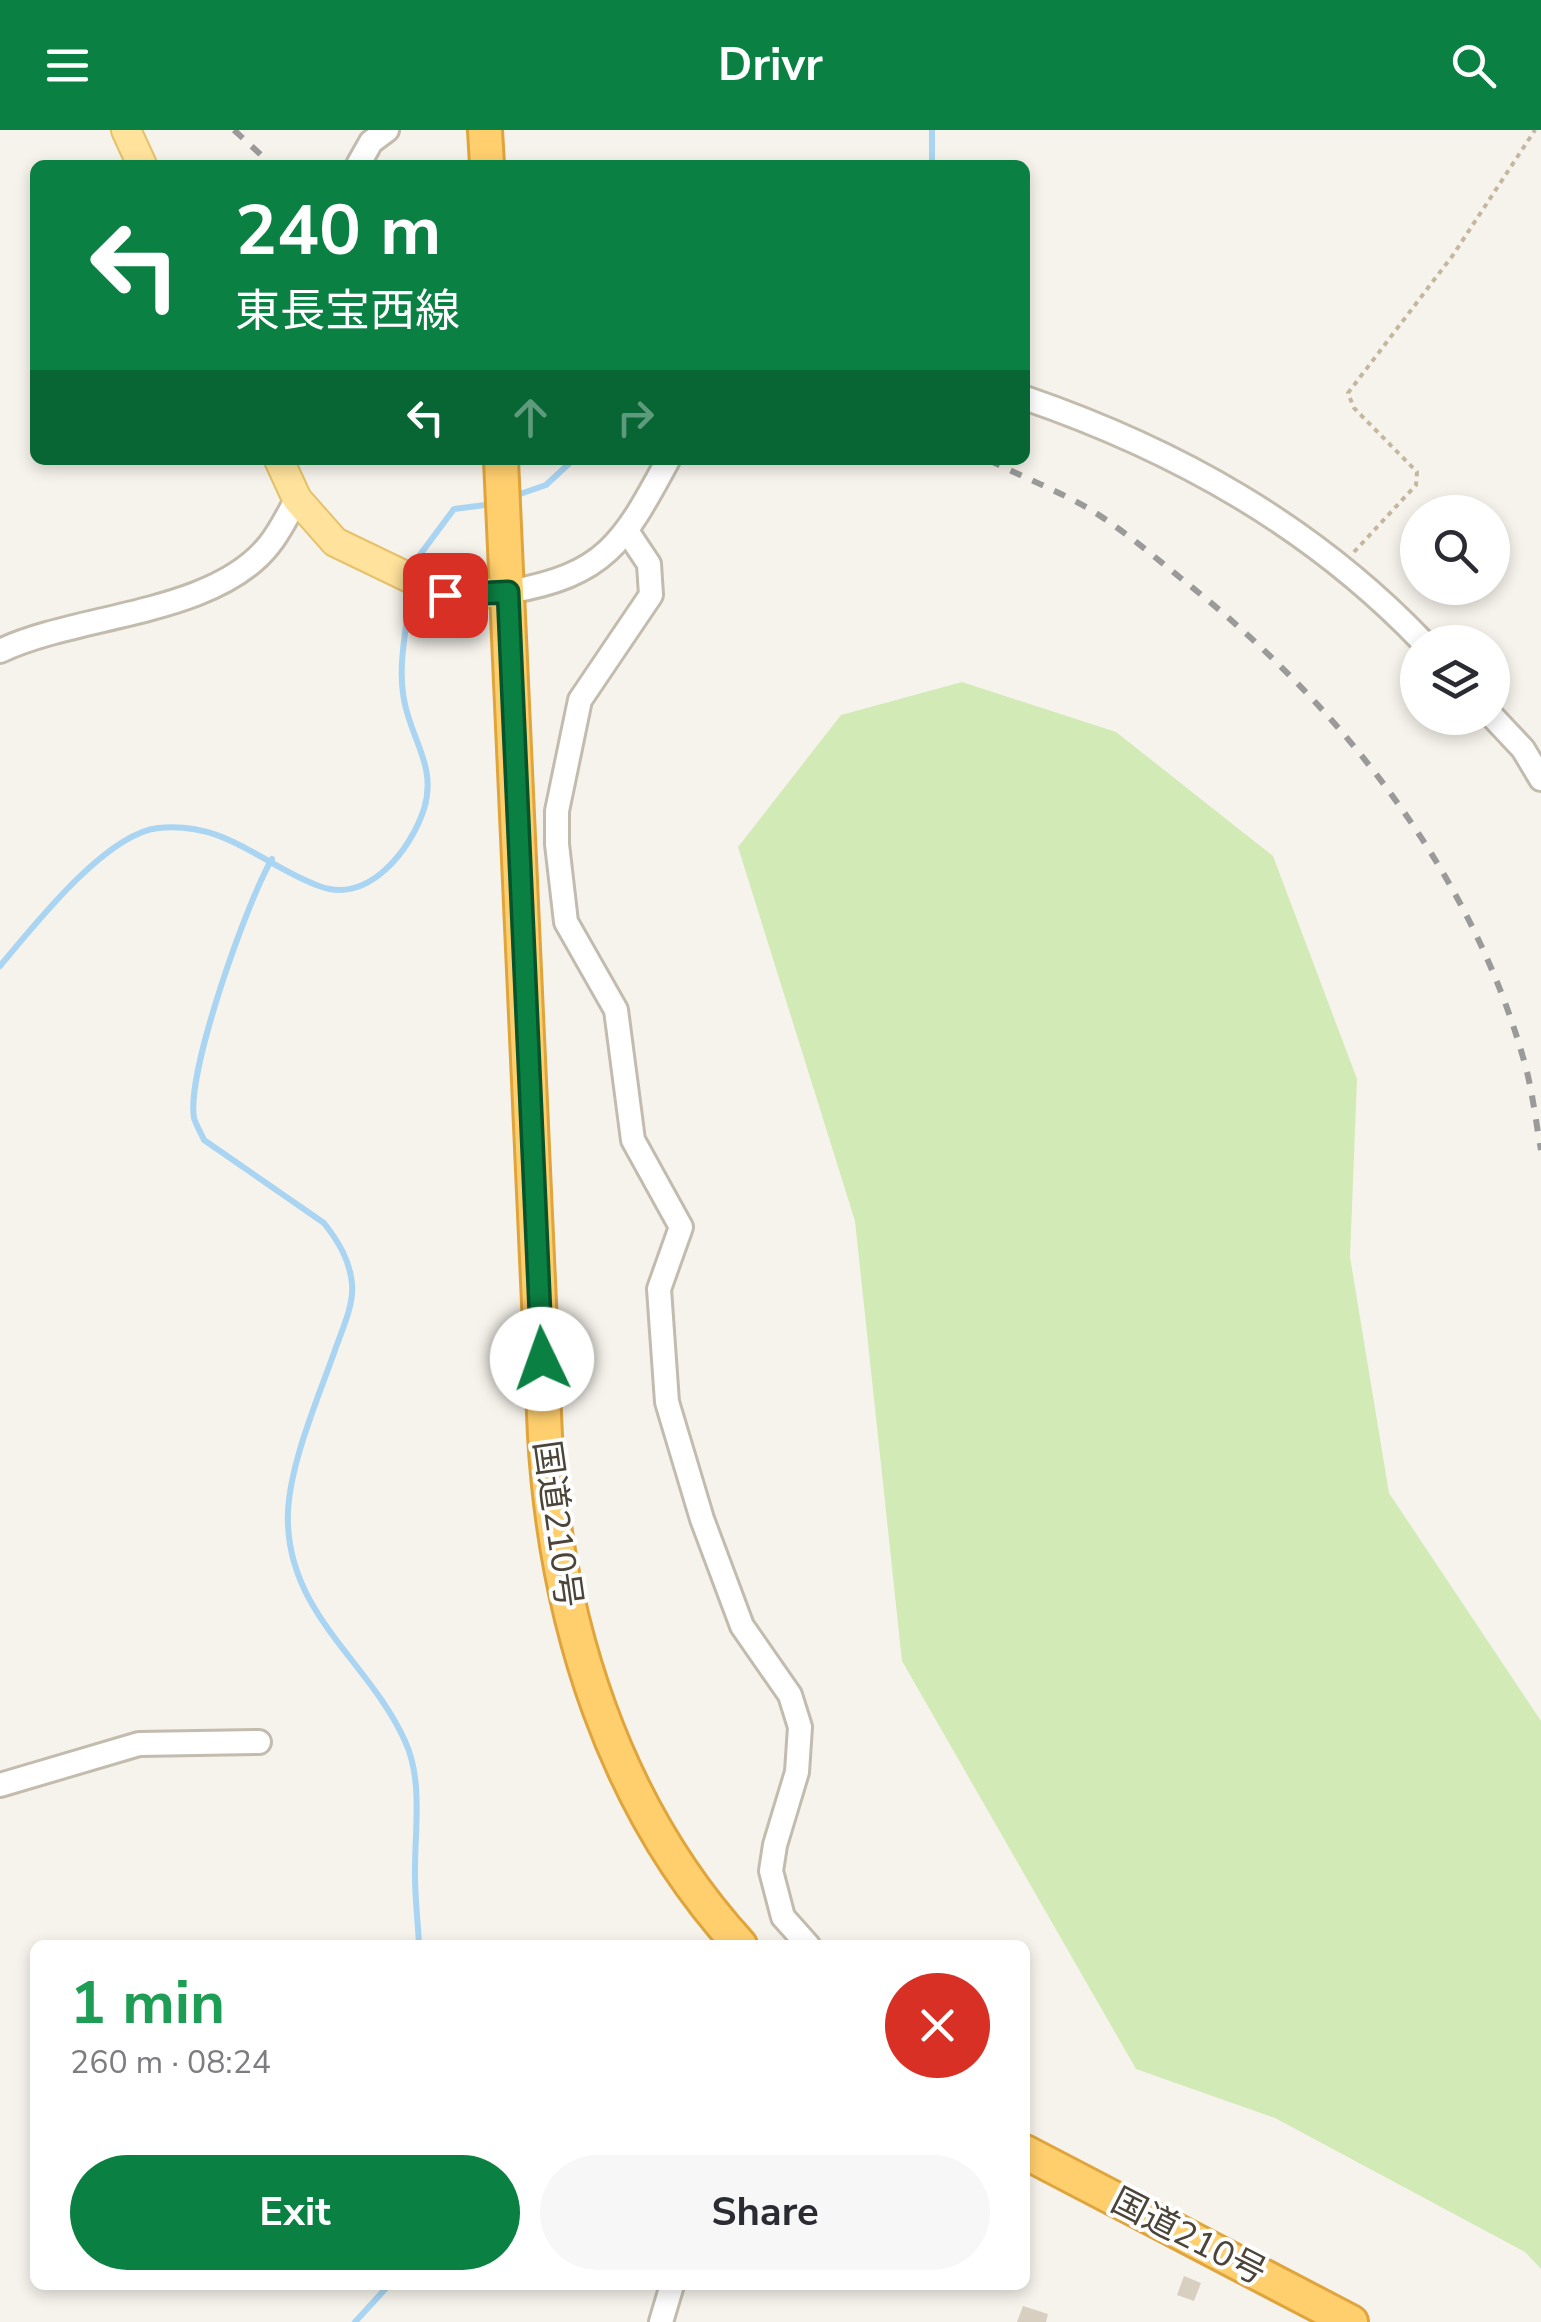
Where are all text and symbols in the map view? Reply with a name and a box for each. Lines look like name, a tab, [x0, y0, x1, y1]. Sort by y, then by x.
text: Drivr	[718, 35, 823, 96]
icon: menu	[40, 38, 95, 93]
icon: search	[1446, 38, 1501, 93]
text: 240 m	[235, 183, 441, 279]
icon: left	[70, 200, 200, 330]
text: 東長宝西線	[235, 281, 460, 342]
icon: left	[398, 390, 453, 445]
icon: ahead	[503, 390, 558, 445]
icon: right	[608, 390, 663, 445]
map controls	[1400, 495, 1510, 735]
button: search	[1400, 495, 1510, 605]
pin	[403, 553, 488, 638]
icon: arrive	[418, 568, 473, 623]
button: layers	[1400, 625, 1510, 735]
position arrow	[490, 1307, 594, 1411]
street label: 国道210号	[523, 1438, 592, 1611]
text: 1 min	[70, 1962, 225, 2044]
button: close	[885, 1973, 990, 2078]
text: 260 m · 08:24	[70, 2041, 271, 2084]
button: Exit	[70, 2155, 520, 2270]
button: Share	[540, 2155, 990, 2270]
street label: 国道210号	[1103, 2177, 1274, 2296]

